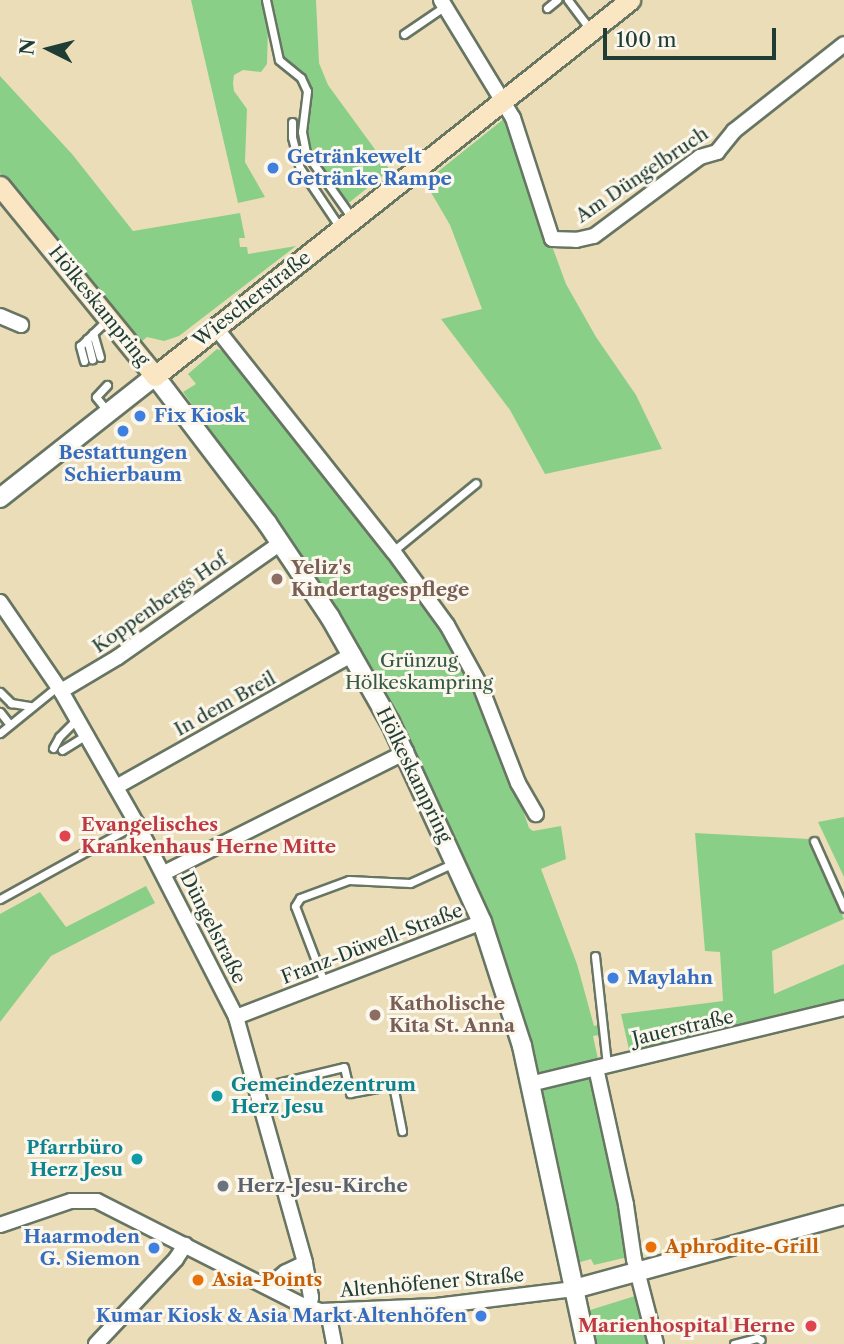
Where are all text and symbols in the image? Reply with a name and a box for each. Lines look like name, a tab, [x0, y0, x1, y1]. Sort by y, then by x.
north arrow	[14, 14, 84, 84]
scale bar	[606, 14, 779, 58]
text: 100 m	[616, 27, 677, 52]
text: N	[15, 37, 40, 56]
street label: Am Düngelbruch	[571, 122, 713, 228]
place label: Getränkewelt Getränke Rampe	[287, 146, 452, 190]
marker: Getränkewelt Getränke Rampe	[265, 160, 281, 176]
street label: Hölkeskampring	[44, 241, 154, 371]
street label: Wiescherstraße	[189, 246, 315, 352]
place label: Fix Kiosk	[154, 405, 246, 427]
marker: Fix Kiosk	[132, 408, 148, 424]
marker: Bestattungen Schierbaum	[115, 423, 131, 439]
place label: Bestattungen Schierbaum	[59, 442, 187, 486]
street label: Koppenbergs Hof	[88, 548, 232, 658]
place label: Yeliz's Kindertagespflege	[291, 557, 469, 601]
marker: Yeliz's Kindertagespflege	[269, 571, 285, 587]
park label: Grünzug Hölkeskampring	[345, 650, 493, 694]
street label: In dem Breil	[170, 667, 280, 741]
street label: Hölkeskampring	[371, 703, 457, 847]
place label: Evangelisches Krankenhaus Herne Mitte	[81, 814, 336, 858]
marker: Evangelisches Krankenhaus Herne Mitte	[55, 826, 75, 846]
street label: Düngelstraße	[175, 869, 251, 987]
street label: Franz-Düwell-Straße	[278, 899, 466, 989]
place label: Maylahn	[627, 967, 713, 989]
marker: Maylahn	[605, 970, 621, 986]
place label: Katholische Kita St. Anna	[389, 993, 516, 1037]
street label: Jauerstraße	[630, 1005, 736, 1051]
marker: Katholische Kita St. Anna	[367, 1007, 383, 1023]
place label: Gemeindezentrum Herz Jesu	[231, 1074, 416, 1118]
marker: Gemeindezentrum Herz Jesu	[209, 1088, 225, 1104]
place label: Pfarrbüro Herz Jesu	[26, 1137, 123, 1181]
marker: Pfarrbüro Herz Jesu	[129, 1151, 145, 1167]
place label: Herz-Jesu-Kirche	[237, 1175, 408, 1197]
marker: Herz-Jesu-Kirche	[215, 1178, 231, 1194]
place label: Haarmoden G. Siemon	[23, 1226, 140, 1270]
place label: Aphrodite-Grill	[665, 1236, 819, 1258]
marker: Aphrodite-Grill	[643, 1239, 659, 1255]
marker: Haarmoden G. Siemon	[146, 1240, 162, 1256]
street label: Altenhöfener Straße	[339, 1264, 525, 1302]
place label: Asia-Points	[212, 1269, 322, 1291]
marker: Asia-Points	[190, 1272, 206, 1288]
place label: Kumar Kiosk & Asia Markt Altenhöfen	[94, 1305, 467, 1327]
marker: Kumar Kiosk & Asia Markt Altenhöfen	[473, 1308, 489, 1324]
place label: Marienhospital Herne	[578, 1315, 795, 1337]
marker: Marienhospital Herne	[801, 1316, 821, 1336]

